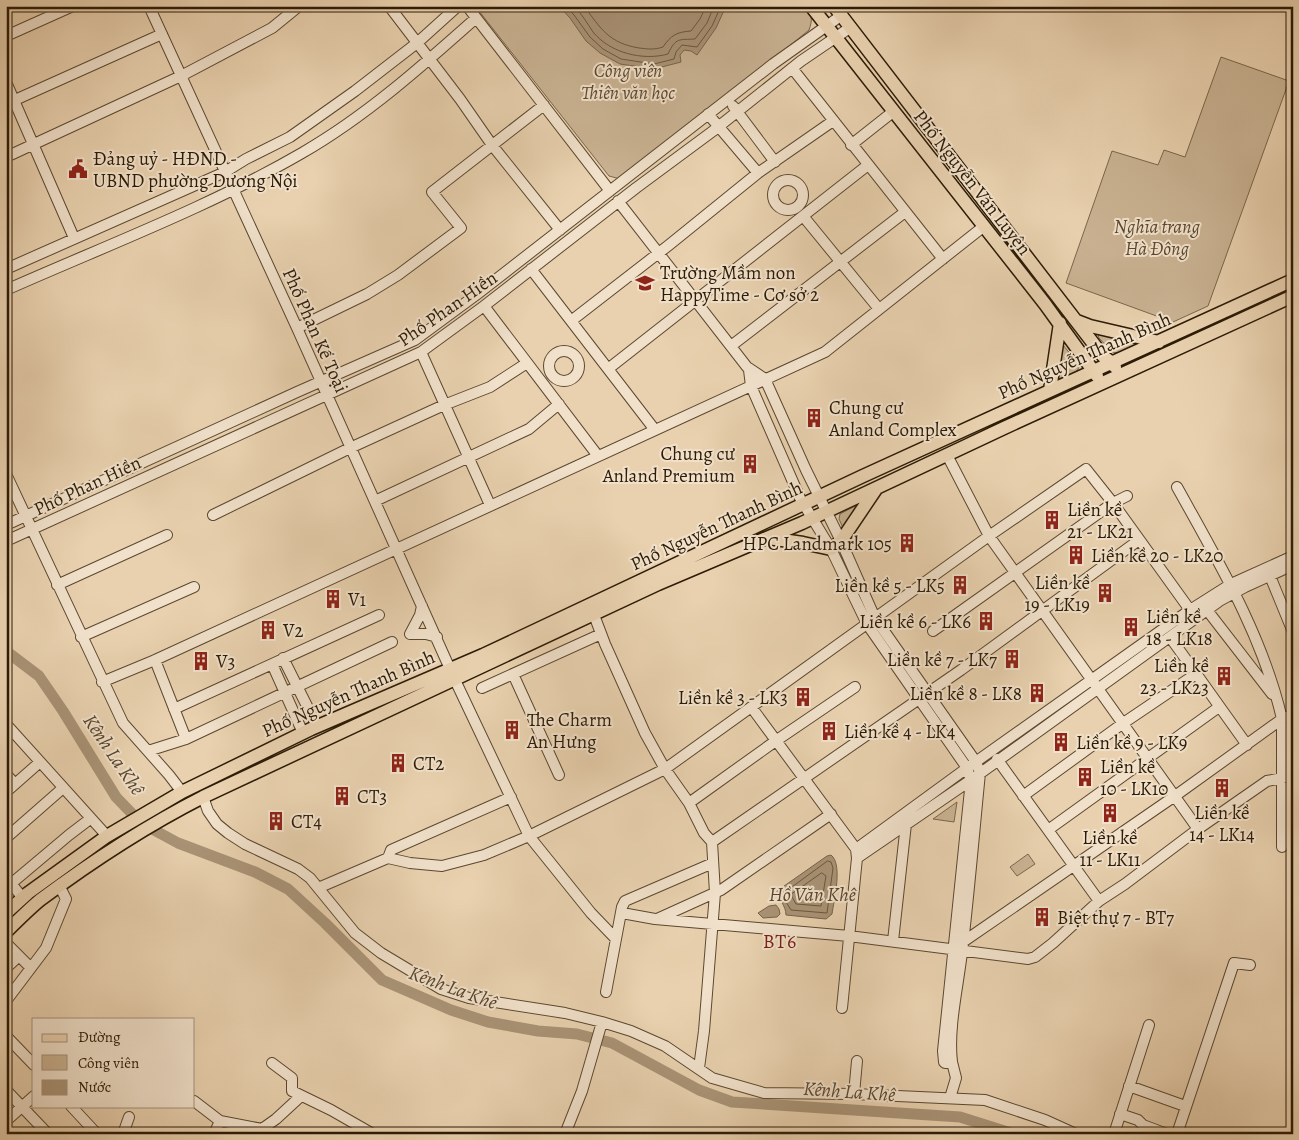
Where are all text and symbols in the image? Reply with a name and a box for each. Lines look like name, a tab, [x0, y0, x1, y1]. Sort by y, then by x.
park label: Công viên Thiên văn học	[581, 58, 675, 106]
street label: Phố Nguyễn Văn Luyện	[907, 105, 1037, 261]
place label: Đảng uỷ - HĐND - UBND phường Dương Nội	[93, 146, 298, 194]
public building icon: Đảng uỷ - HĐND - UBND phường Dương Nội	[67, 158, 89, 180]
park label: Nghĩa trang Hà Đông	[1114, 214, 1200, 262]
place label: Trường Mầm non HappyTime - Cơ sở 2	[660, 260, 819, 308]
street label: Phố Phan Kế Toại	[276, 264, 354, 397]
street label: Phố Phan Hiền	[393, 265, 503, 353]
school or university icon: Trường Mầm non HappyTime - Cơ sở 2	[634, 272, 656, 294]
street label: Phố Nguyễn Thanh Bình	[994, 306, 1175, 406]
place label: Chung cư Anland Complex	[828, 395, 957, 443]
building icon: Chung cư Anland Complex	[803, 407, 825, 429]
place label: Chung cư Anland Premium	[602, 441, 736, 489]
street label: Phố Phan Hiền	[29, 450, 145, 522]
building icon: Chung cư Anland Premium	[739, 453, 761, 475]
street label: Phố Nguyễn Thanh Bình	[626, 475, 807, 577]
place label: Liền kề 21 - LK21	[1067, 497, 1134, 545]
building icon: Liền kề 21 - LK21	[1041, 509, 1063, 531]
place label: HPC Landmark 105	[743, 531, 892, 557]
building icon: HPC Landmark 105	[896, 532, 918, 554]
place label: Liền kề 20 - LK20	[1091, 543, 1224, 569]
building icon: Liền kề 20 - LK20	[1065, 544, 1087, 566]
place label: Liền kề 19 - LK19	[1025, 570, 1090, 618]
place label: Liền kề 5 - LK5	[834, 573, 945, 599]
building icon: Liền kề 5 - LK5	[949, 574, 971, 596]
building icon: Liền kề 19 - LK19	[1094, 582, 1116, 604]
place label: V1	[347, 587, 367, 613]
building icon: V1	[322, 588, 344, 610]
place label: Liền kề 18 - LK18	[1146, 604, 1213, 652]
place label: Liền kề 6 - LK6	[859, 609, 971, 635]
building icon: Liền kề 6 - LK6	[975, 610, 997, 632]
building icon: Liền kề 18 - LK18	[1120, 616, 1142, 638]
place label: V2	[282, 618, 304, 644]
building icon: V2	[257, 619, 279, 641]
street label: Phố Nguyễn Thanh Bình	[258, 644, 439, 744]
place label: Liền kề 7 - LK7	[887, 647, 997, 673]
building icon: Liền kề 7 - LK7	[1001, 648, 1023, 670]
place label: V3	[215, 649, 236, 675]
building icon: V3	[190, 650, 212, 672]
place label: Liền kề 23 - LK23	[1140, 653, 1209, 701]
building icon: Liền kề 23 - LK23	[1213, 665, 1235, 687]
place label: Liền kề 8 - LK8	[909, 681, 1022, 707]
building icon: Liền kề 8 - LK8	[1026, 682, 1048, 704]
place label: Liền kề 3 - LK3	[678, 685, 788, 711]
building icon: Liền kề 3 - LK3	[792, 686, 814, 708]
place label: The Charm An Hưng	[526, 707, 612, 755]
water label: Kênh La Khê	[77, 709, 151, 801]
building icon: The Charm An Hưng	[501, 719, 523, 741]
place label: Liền kề 4 - LK4	[844, 719, 956, 745]
building icon: Liền kề 4 - LK4	[818, 720, 840, 742]
place label: Liền kề 9 - LK9	[1076, 730, 1187, 756]
building icon: Liền kề 9 - LK9	[1050, 731, 1072, 753]
place label: CT2	[413, 751, 444, 777]
building icon: CT2	[387, 752, 409, 774]
place label: Liền kề 10 - LK10	[1100, 754, 1168, 802]
building icon: Liền kề 10 - LK10	[1074, 766, 1096, 788]
building icon: Liền kề 14 - LK14	[1211, 777, 1233, 799]
place label: CT3	[357, 784, 387, 810]
building icon: CT3	[331, 785, 353, 807]
place label: Liền kề 14 - LK14	[1189, 800, 1255, 848]
building icon: Liền kề 11 - LK11	[1099, 802, 1121, 824]
place label: CT4	[291, 809, 322, 835]
building icon: CT4	[265, 810, 287, 832]
place label: Liền kề 11 - LK11	[1079, 825, 1141, 873]
water label: Hồ Văn Khê	[769, 881, 857, 908]
place label: Biệt thự 7 - BT7	[1057, 905, 1174, 931]
building icon: Biệt thự 7 - BT7	[1031, 906, 1053, 928]
district label: BT6	[763, 928, 797, 955]
water label: Kênh La Khê	[405, 959, 502, 1016]
legend	[32, 1018, 195, 1108]
text: Đường	[78, 1027, 121, 1047]
text: Công viên	[78, 1053, 139, 1073]
water label: Kênh La Khê	[802, 1075, 897, 1108]
text: Nước	[78, 1077, 111, 1097]

